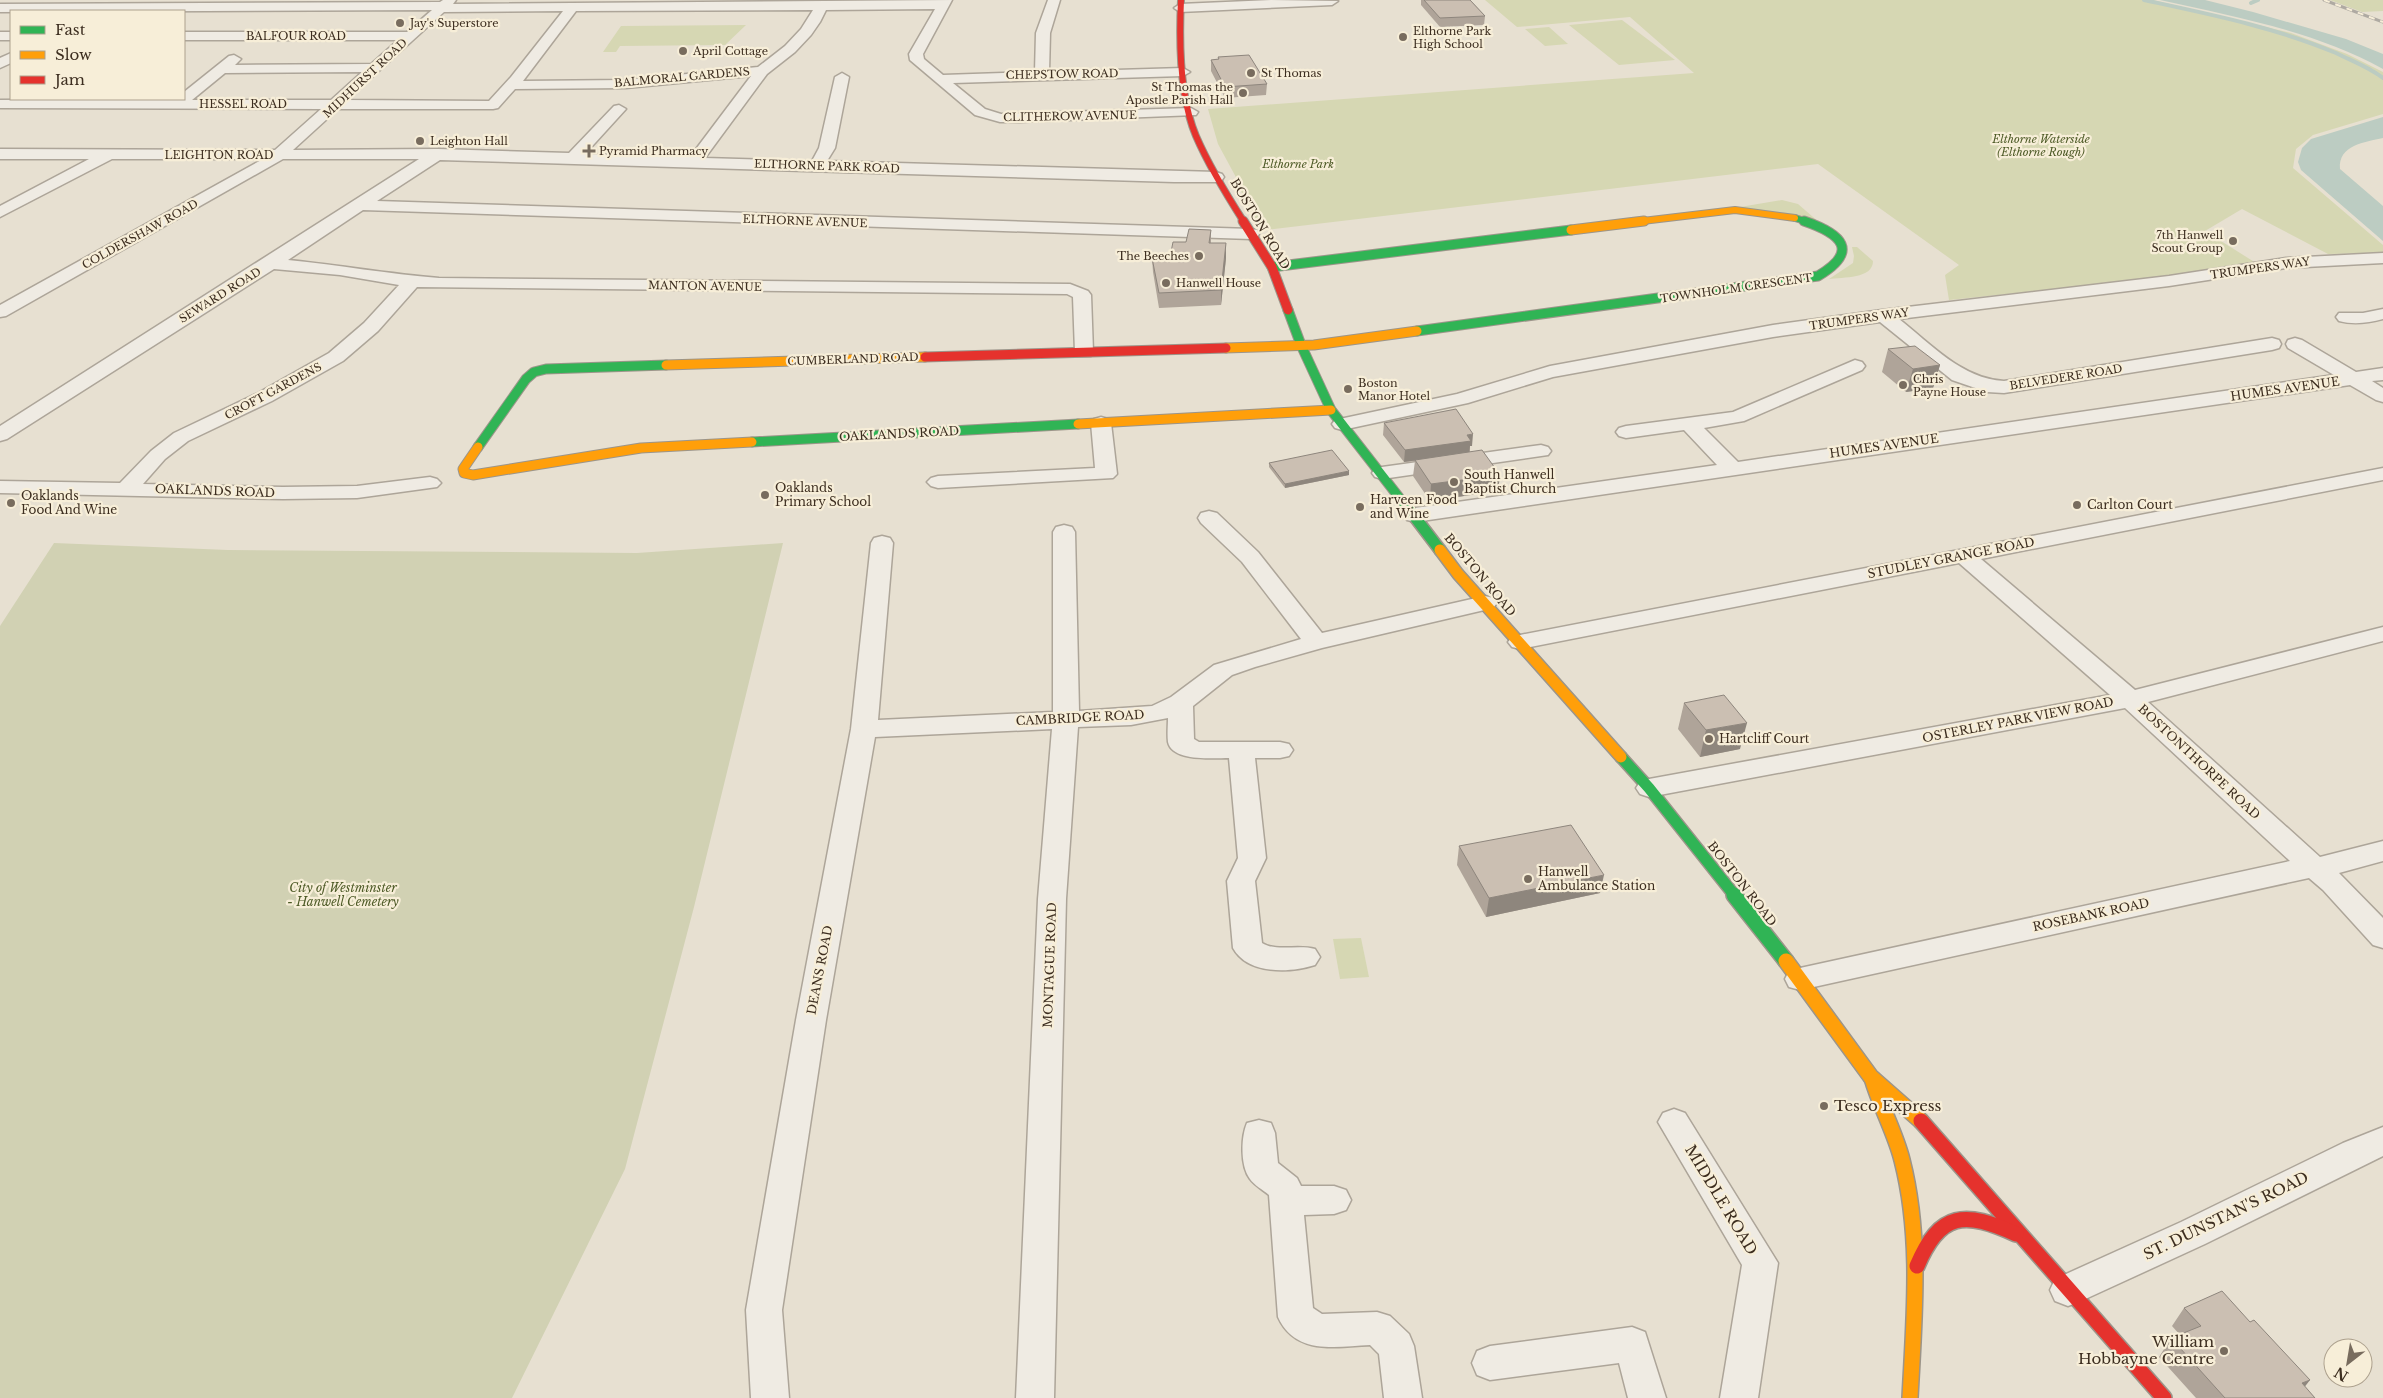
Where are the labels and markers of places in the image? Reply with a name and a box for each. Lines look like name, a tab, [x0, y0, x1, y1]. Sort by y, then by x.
place label: Jay's Superstore	[408, 16, 499, 30]
marker: Jay's Superstore	[394, 17, 406, 29]
place label: Elthorne Park High School	[1413, 24, 1492, 51]
marker: Elthorne Park High School	[1397, 31, 1409, 43]
place label: April Cottage	[692, 44, 768, 58]
marker: April Cottage	[677, 45, 689, 57]
place label: St Thomas	[1261, 66, 1322, 80]
marker: St Thomas	[1245, 67, 1257, 79]
place label: St Thomas the Apostle Parish Hall	[1125, 80, 1233, 107]
marker: St Thomas the Apostle Parish Hall	[1237, 87, 1249, 99]
place label: Leighton Hall	[430, 134, 508, 148]
marker: Leighton Hall	[414, 135, 426, 147]
place label: Pyramid Pharmacy	[599, 144, 708, 158]
marker: Pyramid Pharmacy	[583, 145, 595, 157]
place label: 7th Hanwell Scout Group	[2151, 228, 2223, 255]
marker: 7th Hanwell Scout Group	[2227, 235, 2239, 247]
place label: The Beeches	[1117, 249, 1189, 263]
marker: The Beeches	[1193, 250, 1205, 262]
place label: Hanwell House	[1176, 276, 1261, 290]
marker: Hanwell House	[1160, 277, 1172, 289]
place label: Chris Payne House	[1913, 372, 1986, 399]
place label: Boston Manor Hotel	[1358, 376, 1431, 403]
marker: Chris Payne House	[1897, 379, 1909, 391]
marker: Boston Manor Hotel	[1342, 383, 1354, 395]
place label: South Hanwell Baptist Church	[1464, 467, 1556, 496]
marker: South Hanwell Baptist Church	[1448, 476, 1460, 488]
place label: Oaklands Primary School	[775, 480, 871, 509]
place label: Oaklands Food And Wine	[21, 488, 117, 517]
marker: Oaklands Primary School	[759, 489, 771, 501]
place label: Harveen Food and Wine	[1370, 492, 1457, 521]
marker: Oaklands Food And Wine	[5, 497, 17, 509]
place label: Carlton Court	[2087, 497, 2173, 512]
marker: Carlton Court	[2071, 499, 2083, 511]
marker: Harveen Food and Wine	[1354, 501, 1366, 513]
place label: Hartcliff Court	[1719, 731, 1810, 746]
marker: Hartcliff Court	[1703, 733, 1715, 745]
place label: Hanwell Ambulance Station	[1537, 864, 1655, 893]
marker: Hanwell Ambulance Station	[1522, 873, 1534, 885]
place label: Tesco Express	[1834, 1096, 1942, 1115]
marker: Tesco Express	[1818, 1100, 1830, 1112]
place label: William Hobbayne Centre	[2078, 1332, 2214, 1368]
marker: William Hobbayne Centre	[2218, 1345, 2230, 1357]

